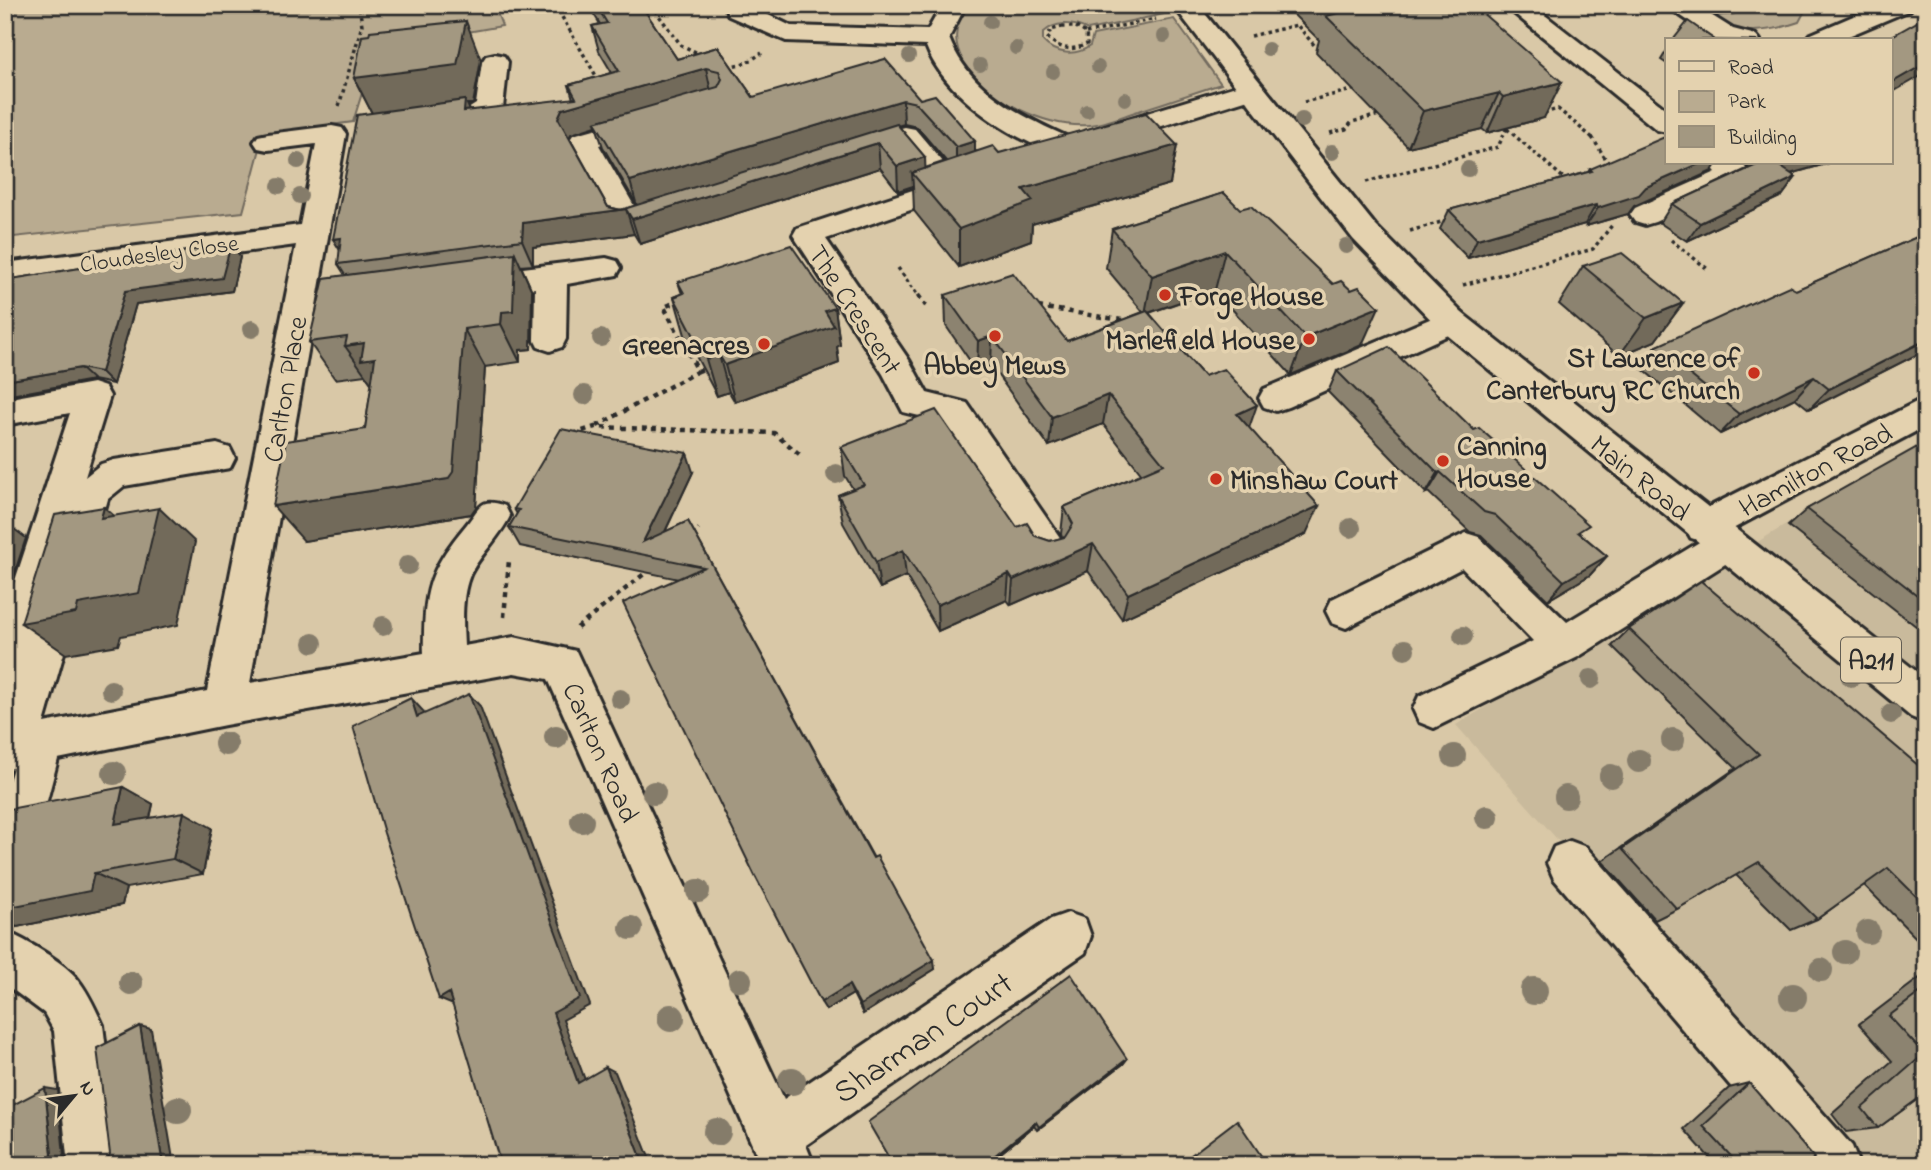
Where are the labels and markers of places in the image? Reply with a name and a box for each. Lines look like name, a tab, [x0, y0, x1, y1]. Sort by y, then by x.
place label: Forge House	[1177, 278, 1325, 320]
marker: Forge House	[1157, 287, 1173, 303]
place label: Marlefield House	[1105, 322, 1296, 363]
place label: Greenacres	[622, 327, 750, 368]
marker: Abbey Mews	[987, 328, 1003, 344]
marker: Marlefield House	[1301, 331, 1317, 347]
marker: Greenacres	[756, 336, 772, 352]
place label: St Lawrence of Canterbury RC Church	[1486, 340, 1741, 413]
place label: Abbey Mews	[923, 347, 1067, 388]
marker: St Lawrence of Canterbury RC Church	[1746, 365, 1762, 381]
place label: Canning House	[1457, 428, 1547, 501]
marker: Canning House	[1435, 453, 1451, 469]
place label: Minshaw Court	[1230, 462, 1398, 503]
marker: Minshaw Court	[1208, 471, 1224, 487]

